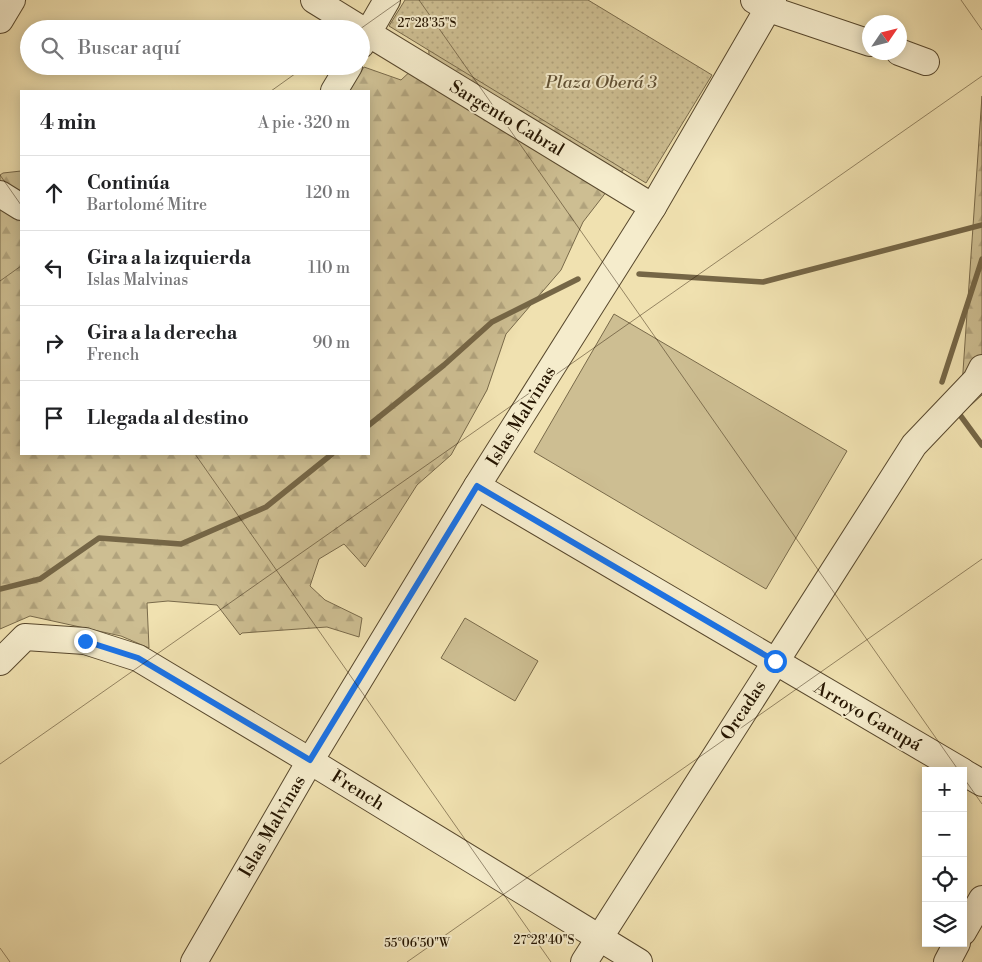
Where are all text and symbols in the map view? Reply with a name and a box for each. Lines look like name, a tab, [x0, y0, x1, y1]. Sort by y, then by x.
north arrow	[862, 15, 907, 60]
text: 27°28'35"S	[398, 16, 457, 31]
search box	[20, 20, 370, 75]
icon: search	[38, 34, 66, 62]
text: Buscar aquí	[78, 36, 180, 60]
park label: Plaza Oberá 3	[544, 71, 657, 94]
street label: Sargento Cabral	[445, 75, 569, 162]
text: 4 min	[40, 110, 96, 136]
text: A pie · 320 m	[258, 113, 350, 133]
text: Continúa	[87, 171, 170, 195]
icon: ahead	[40, 179, 68, 207]
text: 120 m	[306, 183, 350, 203]
text: Bartolomé Mitre	[87, 195, 207, 215]
text: Gira a la izquierda	[87, 246, 251, 270]
icon: left	[40, 254, 68, 282]
text: 110 m	[308, 258, 350, 278]
text: Islas Malvinas	[87, 270, 188, 290]
text: Gira a la derecha	[87, 321, 237, 345]
icon: right	[40, 329, 68, 357]
text: 90 m	[312, 333, 350, 353]
text: French	[87, 345, 139, 365]
street label: Islas Malvinas	[482, 362, 561, 471]
icon: arrive	[40, 404, 68, 432]
text: Llegada al destino	[87, 406, 249, 430]
route end	[74, 630, 97, 653]
route start	[764, 650, 787, 673]
street label: Orcadas	[716, 676, 771, 745]
street label: Arroyo Garupá	[809, 676, 926, 757]
street label: French	[327, 765, 389, 816]
map controls	[922, 767, 967, 947]
button: +	[922, 767, 967, 812]
street label: Islas Malvinas	[234, 771, 311, 881]
button: −	[922, 812, 967, 857]
button: locate	[922, 857, 967, 902]
button: layers	[922, 902, 967, 947]
text: 27°28'40"S	[514, 933, 575, 948]
text: 55°06'50"W	[384, 936, 451, 951]

